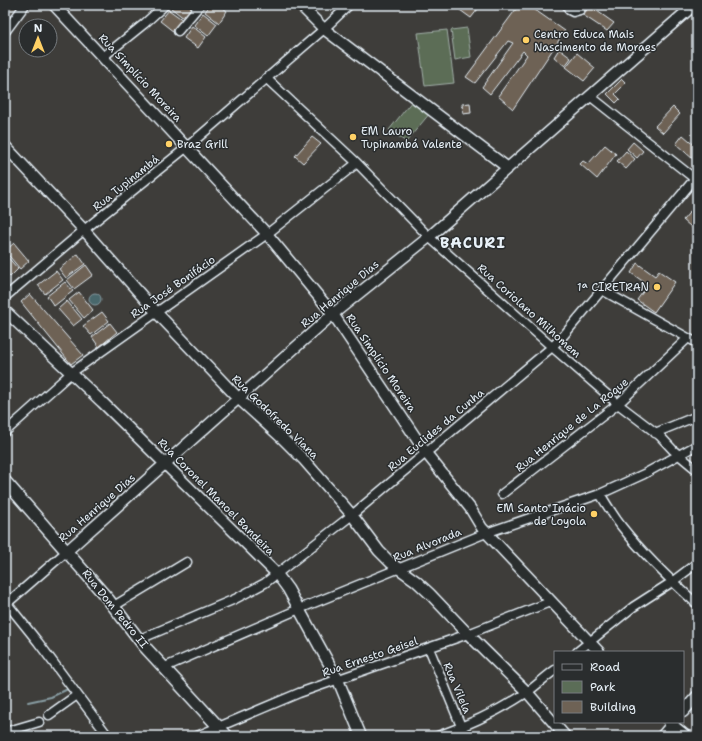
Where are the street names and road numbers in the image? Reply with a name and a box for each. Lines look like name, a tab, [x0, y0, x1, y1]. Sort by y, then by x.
street label: Rua Simplício Moreira	[95, 31, 185, 125]
street label: Rua Tupinambá	[90, 151, 162, 214]
street label: Rua José Bonifácio	[128, 252, 219, 322]
street label: Rua Henrique Dias	[298, 257, 382, 331]
street label: Rua Coriolano Milhomem	[474, 261, 584, 362]
street label: Rua Simplício Moreira	[342, 311, 420, 415]
street label: Rua Godofredo Viana	[228, 372, 322, 462]
street label: Rua Henrique de La Roque	[512, 375, 632, 475]
street label: Rua Euclides da Cunha	[385, 385, 487, 475]
street label: Rua Coronel Manoel Bandeira	[154, 435, 278, 559]
street label: Rua Henrique Dias	[55, 470, 139, 546]
street label: Rua Alvorada	[391, 524, 464, 566]
street label: Rua Dom Pedro II	[79, 566, 151, 652]
street label: Rua Ernesto Geisel	[320, 633, 421, 680]
street label: Rua Vilela	[440, 660, 475, 716]

